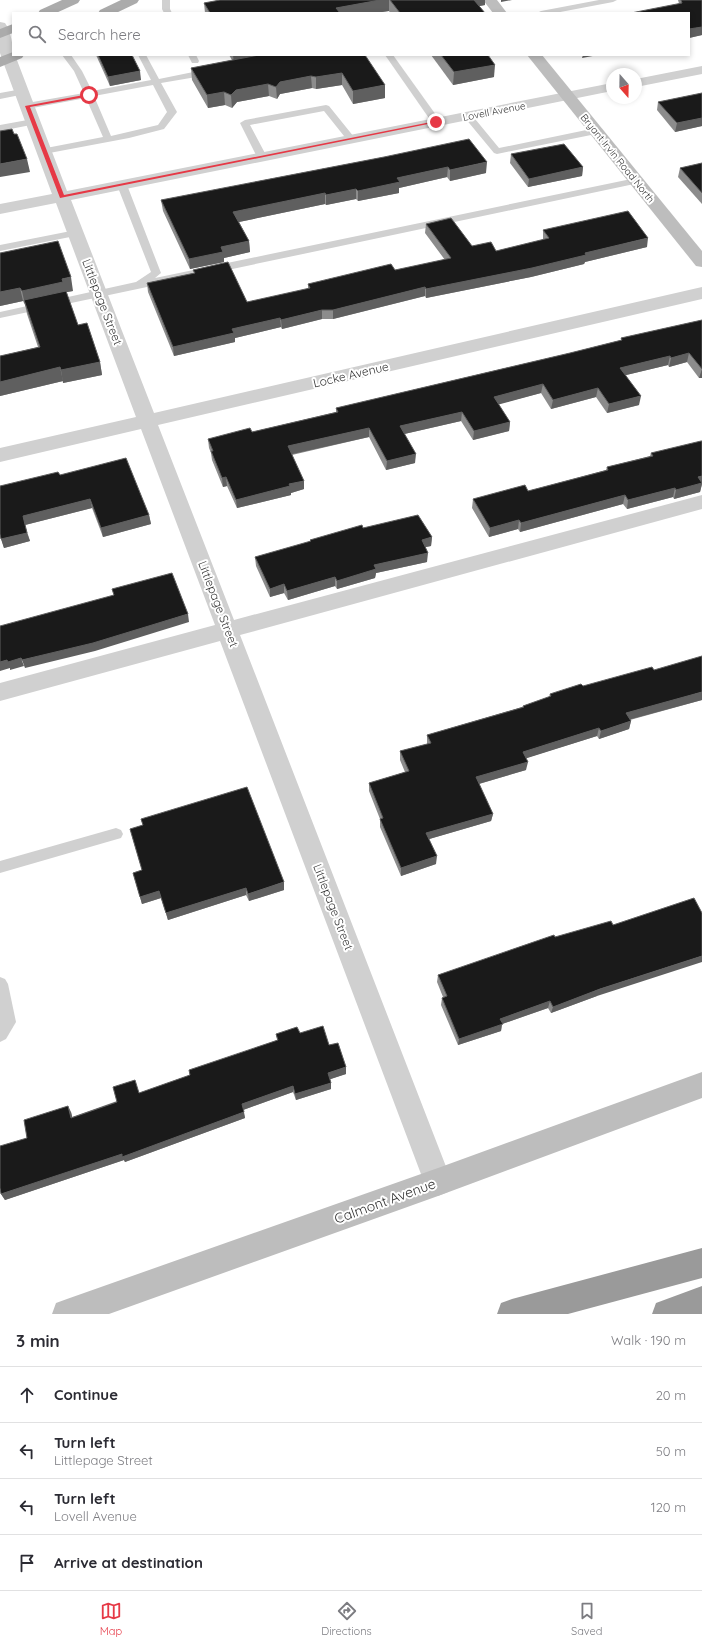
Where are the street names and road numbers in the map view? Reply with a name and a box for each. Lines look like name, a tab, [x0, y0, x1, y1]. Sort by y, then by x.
street label: Lovell Avenue	[462, 99, 527, 124]
street label: Bryant Irvin Road North	[578, 111, 657, 205]
street label: Littlepage Street	[79, 257, 126, 347]
street label: Locke Avenue	[312, 358, 390, 390]
street label: Littlepage Street	[195, 559, 242, 649]
street label: Littlepage Street	[310, 862, 357, 952]
street label: Calmont Avenue	[332, 1174, 438, 1228]

